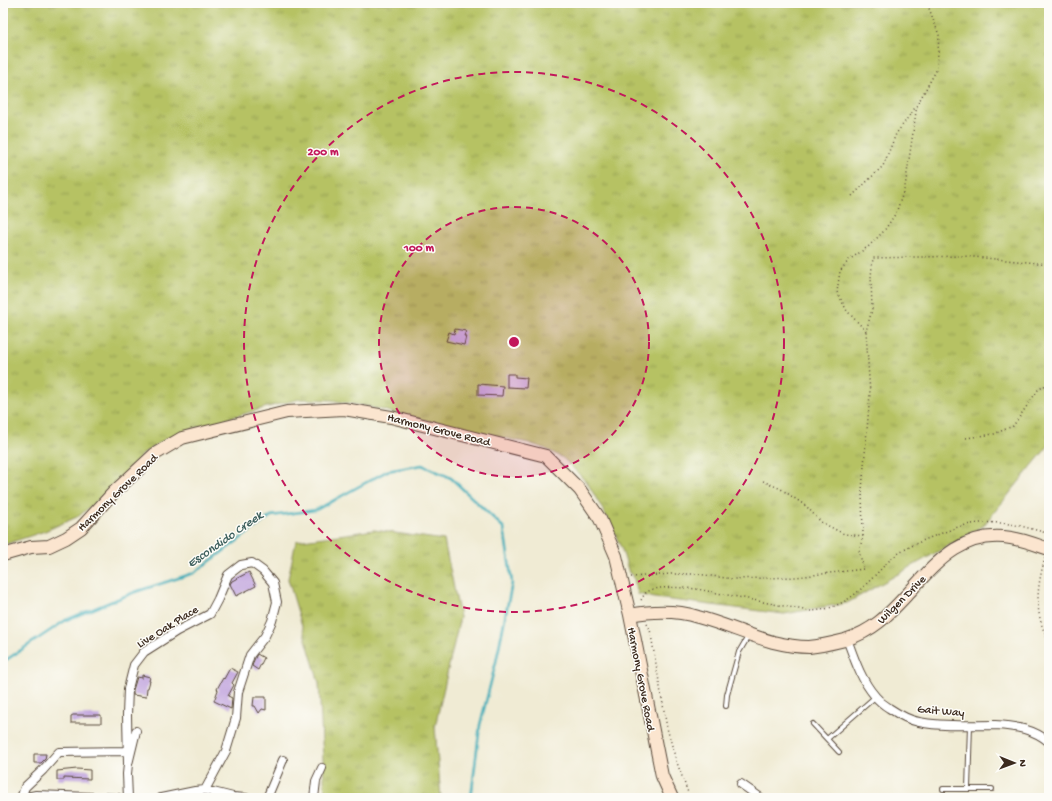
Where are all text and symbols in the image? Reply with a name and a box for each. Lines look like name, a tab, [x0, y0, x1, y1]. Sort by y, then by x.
text: 200 m	[308, 146, 339, 160]
text: 100 m	[403, 242, 434, 256]
centre of rings	[507, 335, 521, 349]
street label: Harmony Grove Road	[386, 411, 492, 451]
street label: Harmony Grove Road	[76, 451, 162, 535]
water label: Escondido Creek	[185, 508, 267, 572]
street label: Wilgen Drive	[875, 573, 930, 628]
street label: Live Oak Place	[135, 603, 202, 652]
street label: Harmony Grove Road	[623, 626, 657, 733]
street label: Gait Way	[917, 703, 965, 721]
north arrow	[994, 743, 1034, 783]
text: N	[1016, 759, 1028, 767]

